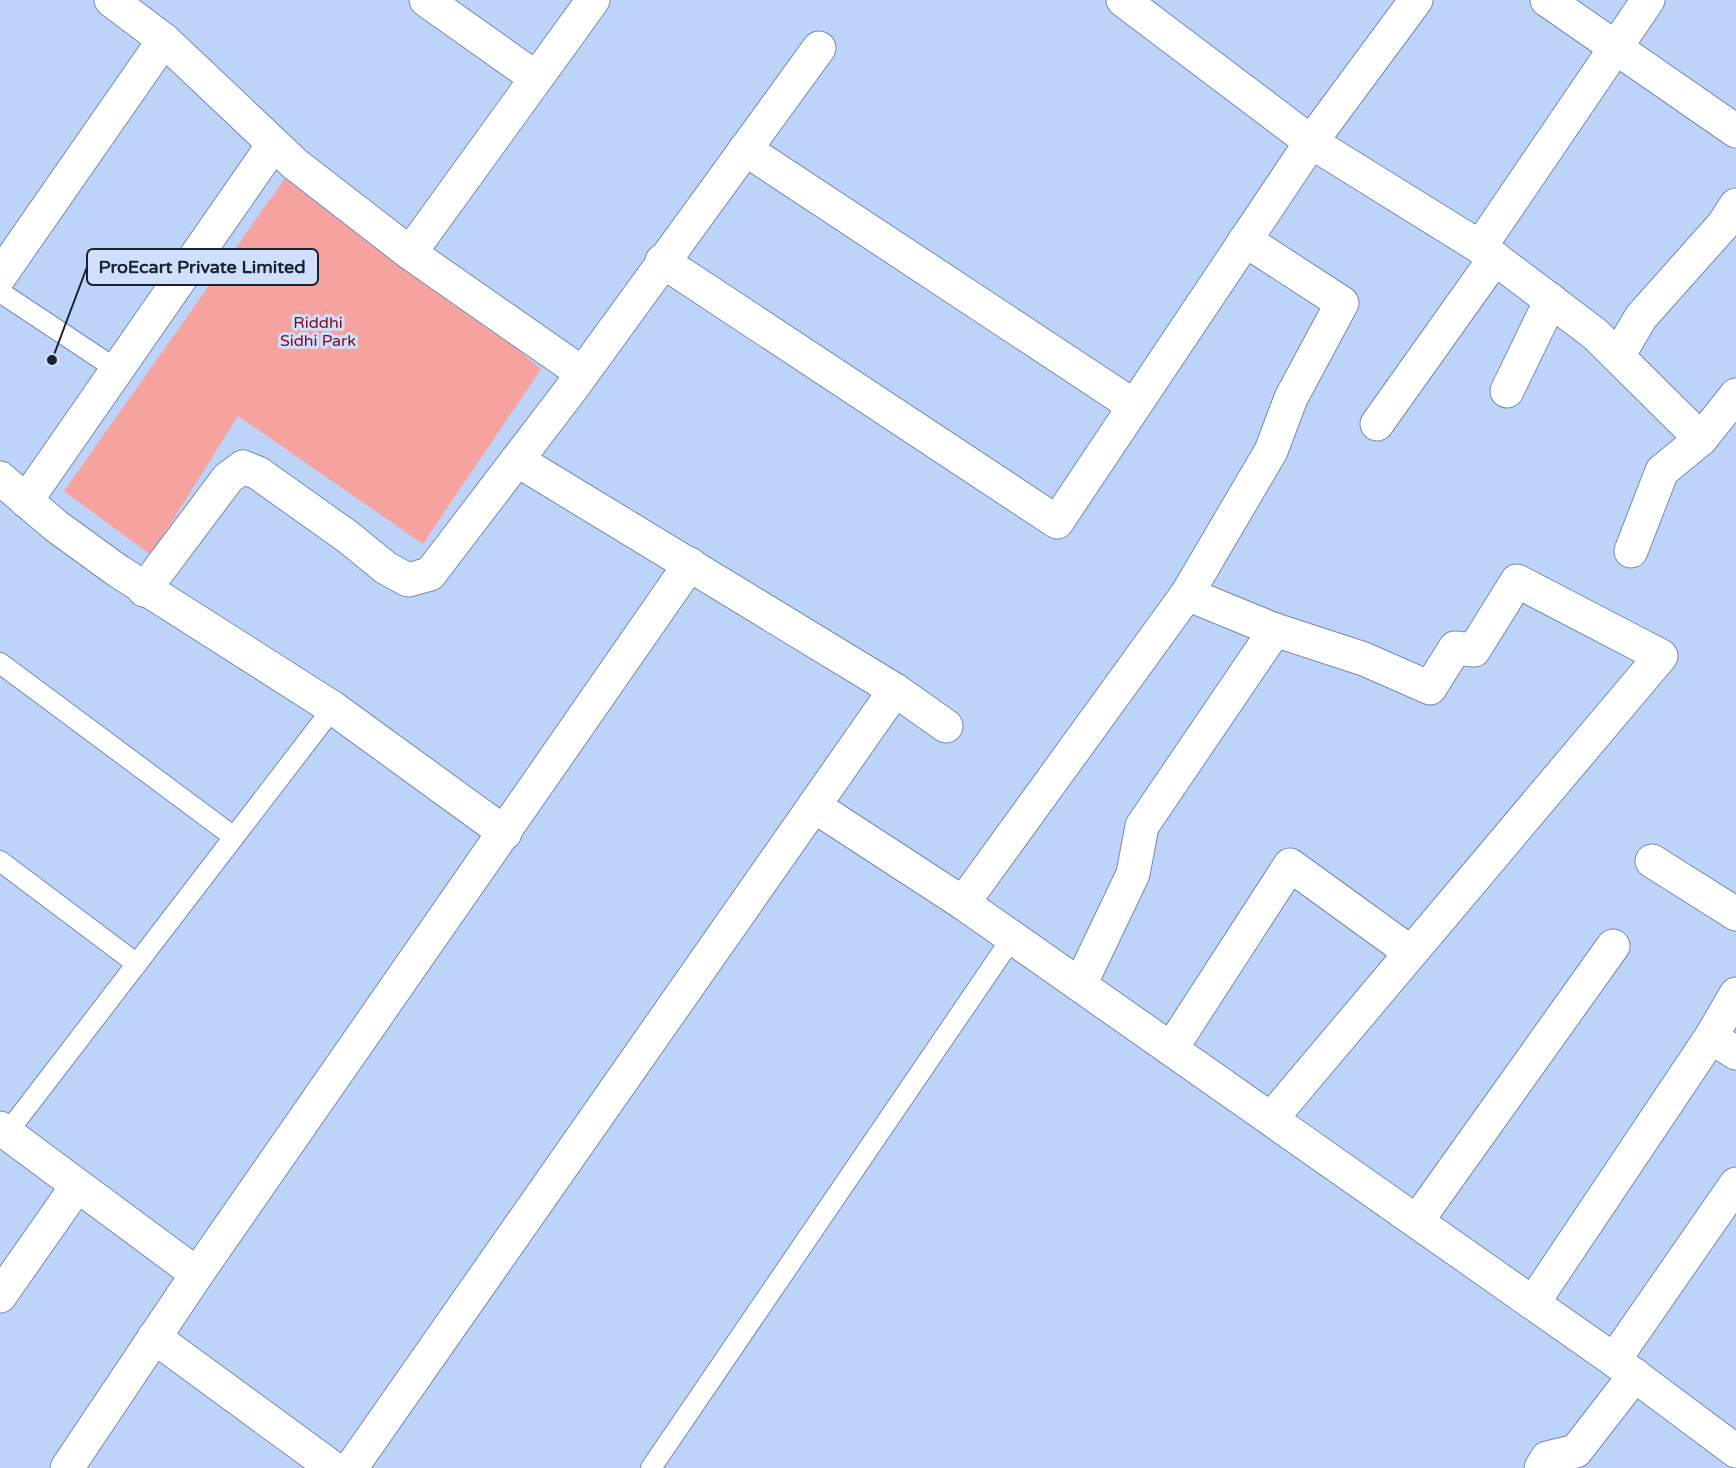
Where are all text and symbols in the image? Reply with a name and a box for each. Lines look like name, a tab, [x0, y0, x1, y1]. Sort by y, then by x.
callout: ProEcart Private Limited	[87, 249, 318, 285]
text: ProEcart Private Limited	[98, 256, 306, 278]
park label: Riddhi Sidhi Park	[280, 313, 356, 351]

